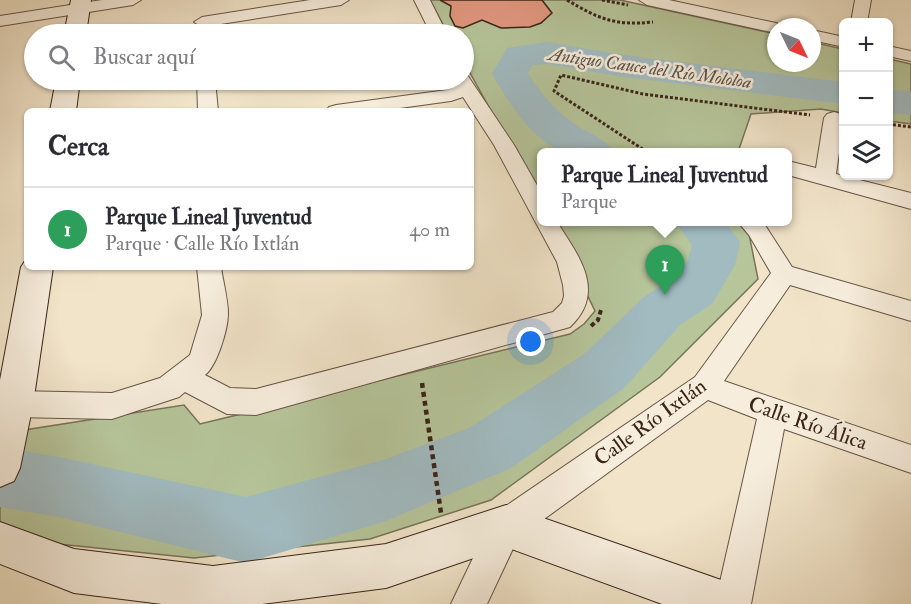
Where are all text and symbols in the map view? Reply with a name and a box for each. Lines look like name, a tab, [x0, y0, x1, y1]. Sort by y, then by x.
north arrow	[767, 18, 821, 72]
map controls	[839, 18, 893, 180]
button: +	[839, 18, 893, 72]
search box	[24, 24, 474, 90]
icon: search	[45, 41, 78, 74]
text: Buscar aquí	[93, 43, 195, 71]
water label: Antiguo Cauce del Río Mololoa	[545, 43, 753, 94]
button: −	[839, 72, 893, 126]
button: layers	[839, 126, 893, 180]
text: Cerca	[48, 131, 109, 163]
popup	[537, 148, 792, 226]
text: Parque Lineal Juventud	[561, 161, 768, 189]
text: Parque	[561, 189, 617, 214]
text: Parque Lineal Juventud	[105, 203, 312, 231]
text: 1	[64, 217, 71, 242]
text: 40 m	[409, 217, 450, 242]
text: Parque · Calle Río Ixtlán	[105, 231, 299, 256]
pin: 1	[646, 246, 684, 295]
your location	[516, 327, 545, 356]
street label: Calle Río Ixtlán	[589, 373, 712, 472]
street label: Calle Río Álica	[745, 390, 871, 457]

